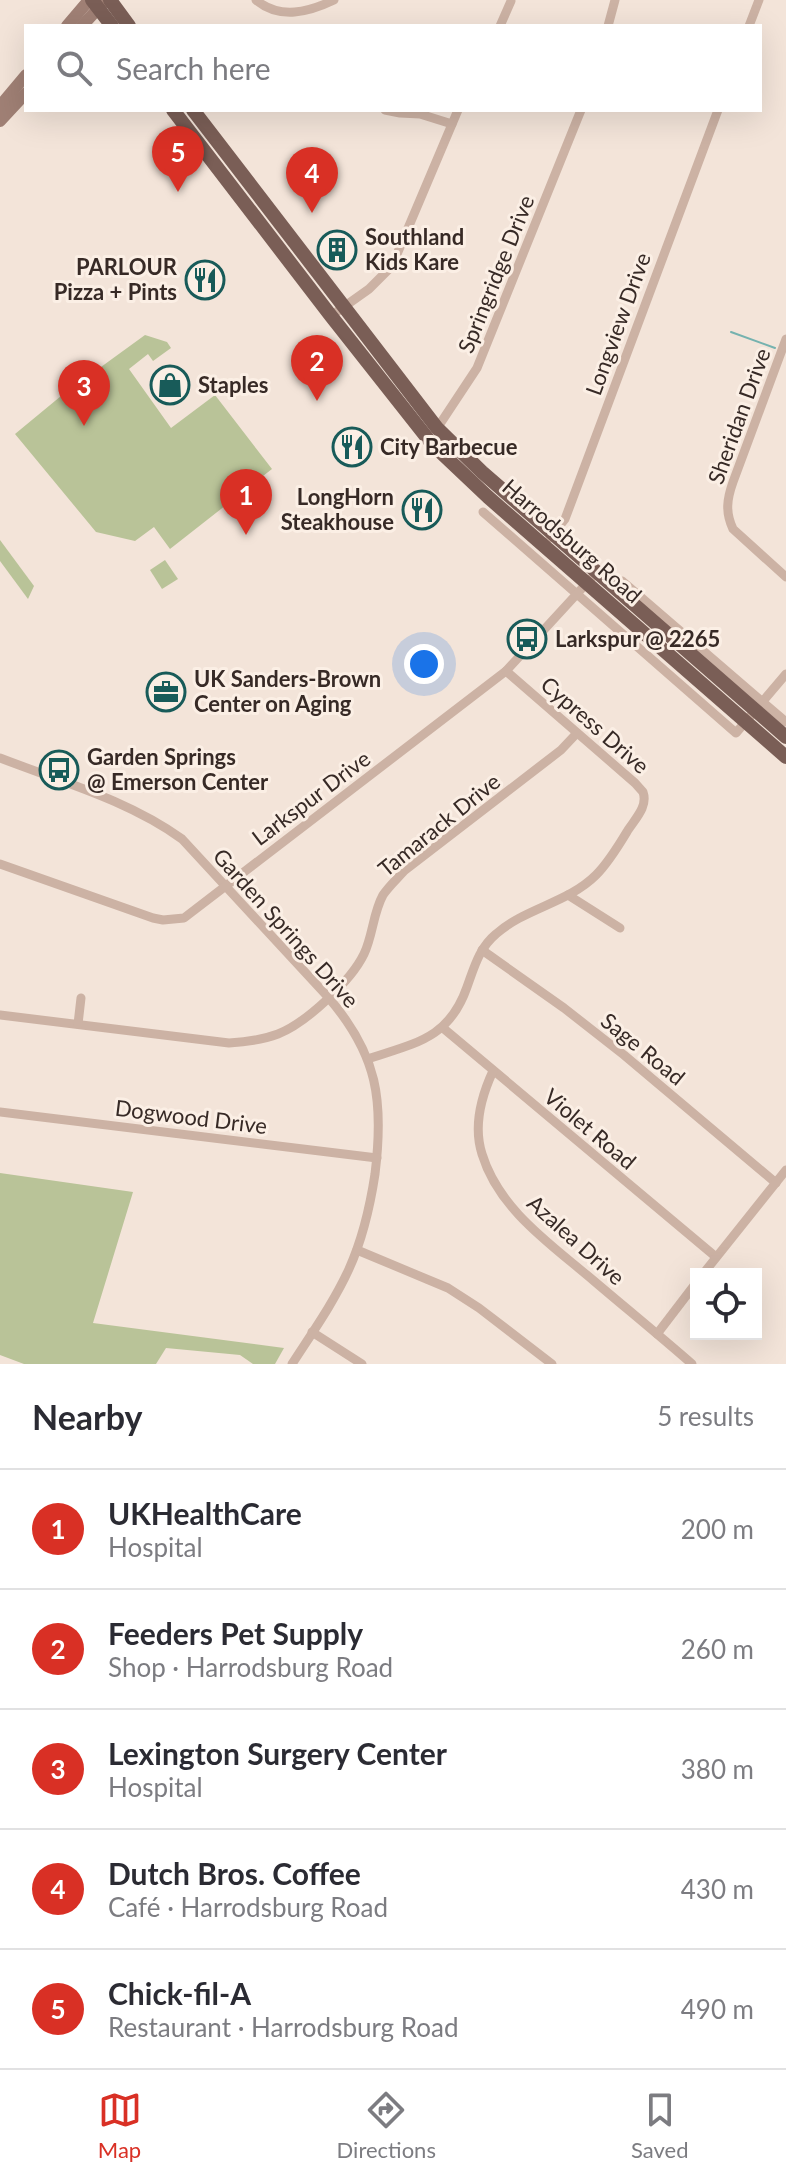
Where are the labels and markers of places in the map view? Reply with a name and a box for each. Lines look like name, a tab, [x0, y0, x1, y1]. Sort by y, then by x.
pin: 5	[152, 126, 204, 192]
pin: 4	[286, 147, 338, 213]
place label: Southland Kids Kare	[365, 223, 464, 275]
building icon: Southland Kids Kare	[316, 229, 358, 271]
place label: PARLOUR Pizza + Pints	[54, 253, 178, 305]
restaurant icon: PARLOUR Pizza + Pints	[184, 259, 226, 301]
pin: 2	[291, 335, 343, 401]
pin: 3	[58, 360, 110, 426]
shop icon: Staples	[149, 364, 191, 406]
place label: Staples	[198, 371, 268, 398]
restaurant icon: City Barbecue	[331, 426, 373, 468]
place label: City Barbecue	[380, 433, 518, 460]
pin: 1	[220, 469, 272, 535]
place label: LongHorn Steakhouse	[281, 483, 394, 535]
restaurant icon: LongHorn Steakhouse	[401, 489, 443, 531]
bus stop icon: Larkspur @ 2265	[506, 618, 548, 660]
place label: Larkspur @ 2265	[555, 625, 720, 652]
place label: UK Sanders-Brown Center on Aging	[194, 665, 381, 717]
office icon: UK Sanders-Brown Center on Aging	[145, 671, 187, 713]
place label: Garden Springs @ Emerson Center	[87, 743, 269, 795]
bus stop icon: Garden Springs @ Emerson Center	[38, 749, 80, 791]

